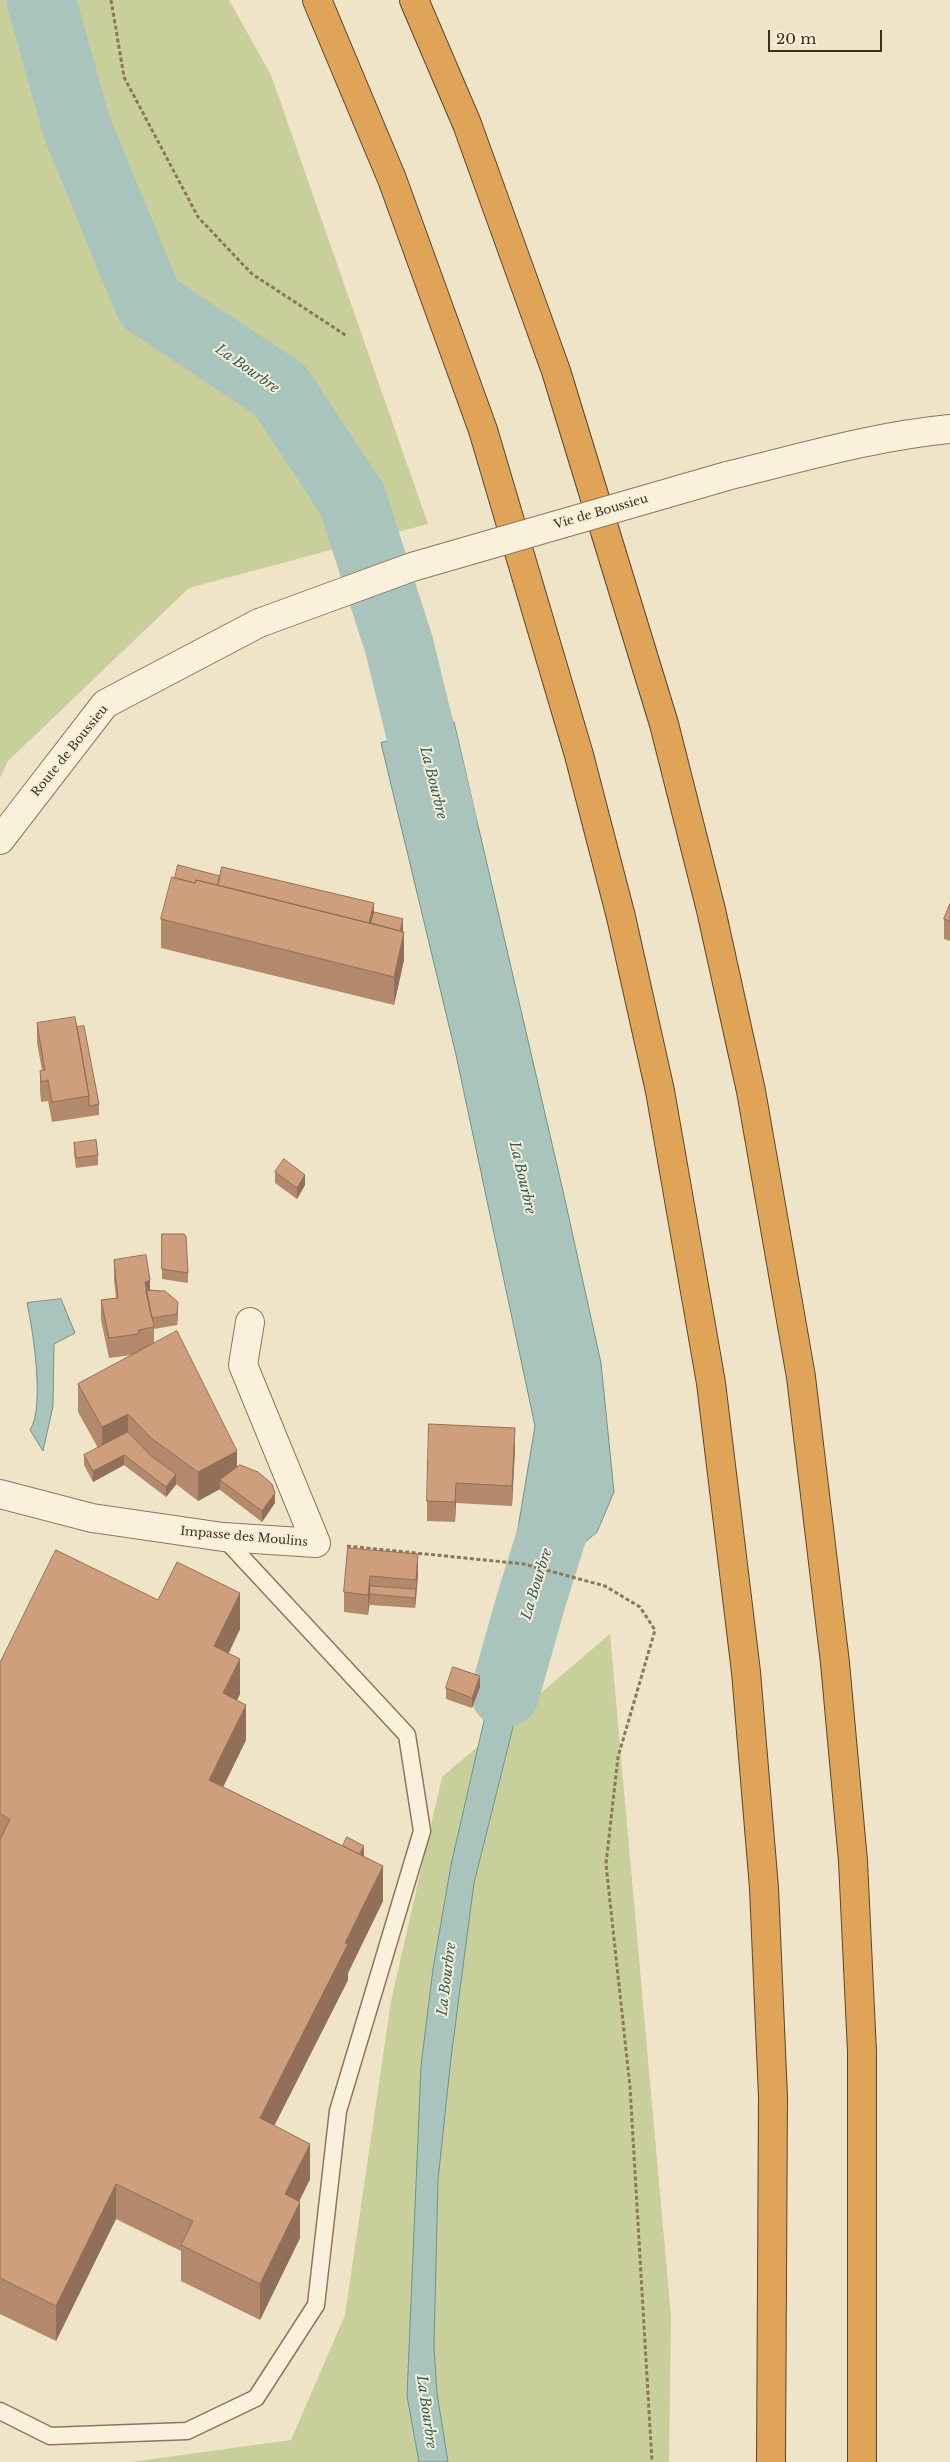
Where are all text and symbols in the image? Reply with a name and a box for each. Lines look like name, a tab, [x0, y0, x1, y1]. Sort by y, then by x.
scale bar	[770, 20, 884, 52]
text: 20 m	[776, 29, 816, 48]
water label: La Bourbre	[212, 341, 282, 397]
street label: Vie de Boussieu	[552, 492, 650, 532]
street label: Route de Boussieu	[29, 702, 111, 800]
water label: La Bourbre	[416, 745, 450, 821]
water label: La Bourbre	[505, 1140, 539, 1216]
street label: Impasse des Moulins	[180, 1524, 308, 1550]
water label: La Bourbre	[518, 1546, 556, 1622]
water label: La Bourbre	[434, 1941, 460, 2017]
water label: La Bourbre	[413, 2374, 439, 2450]

